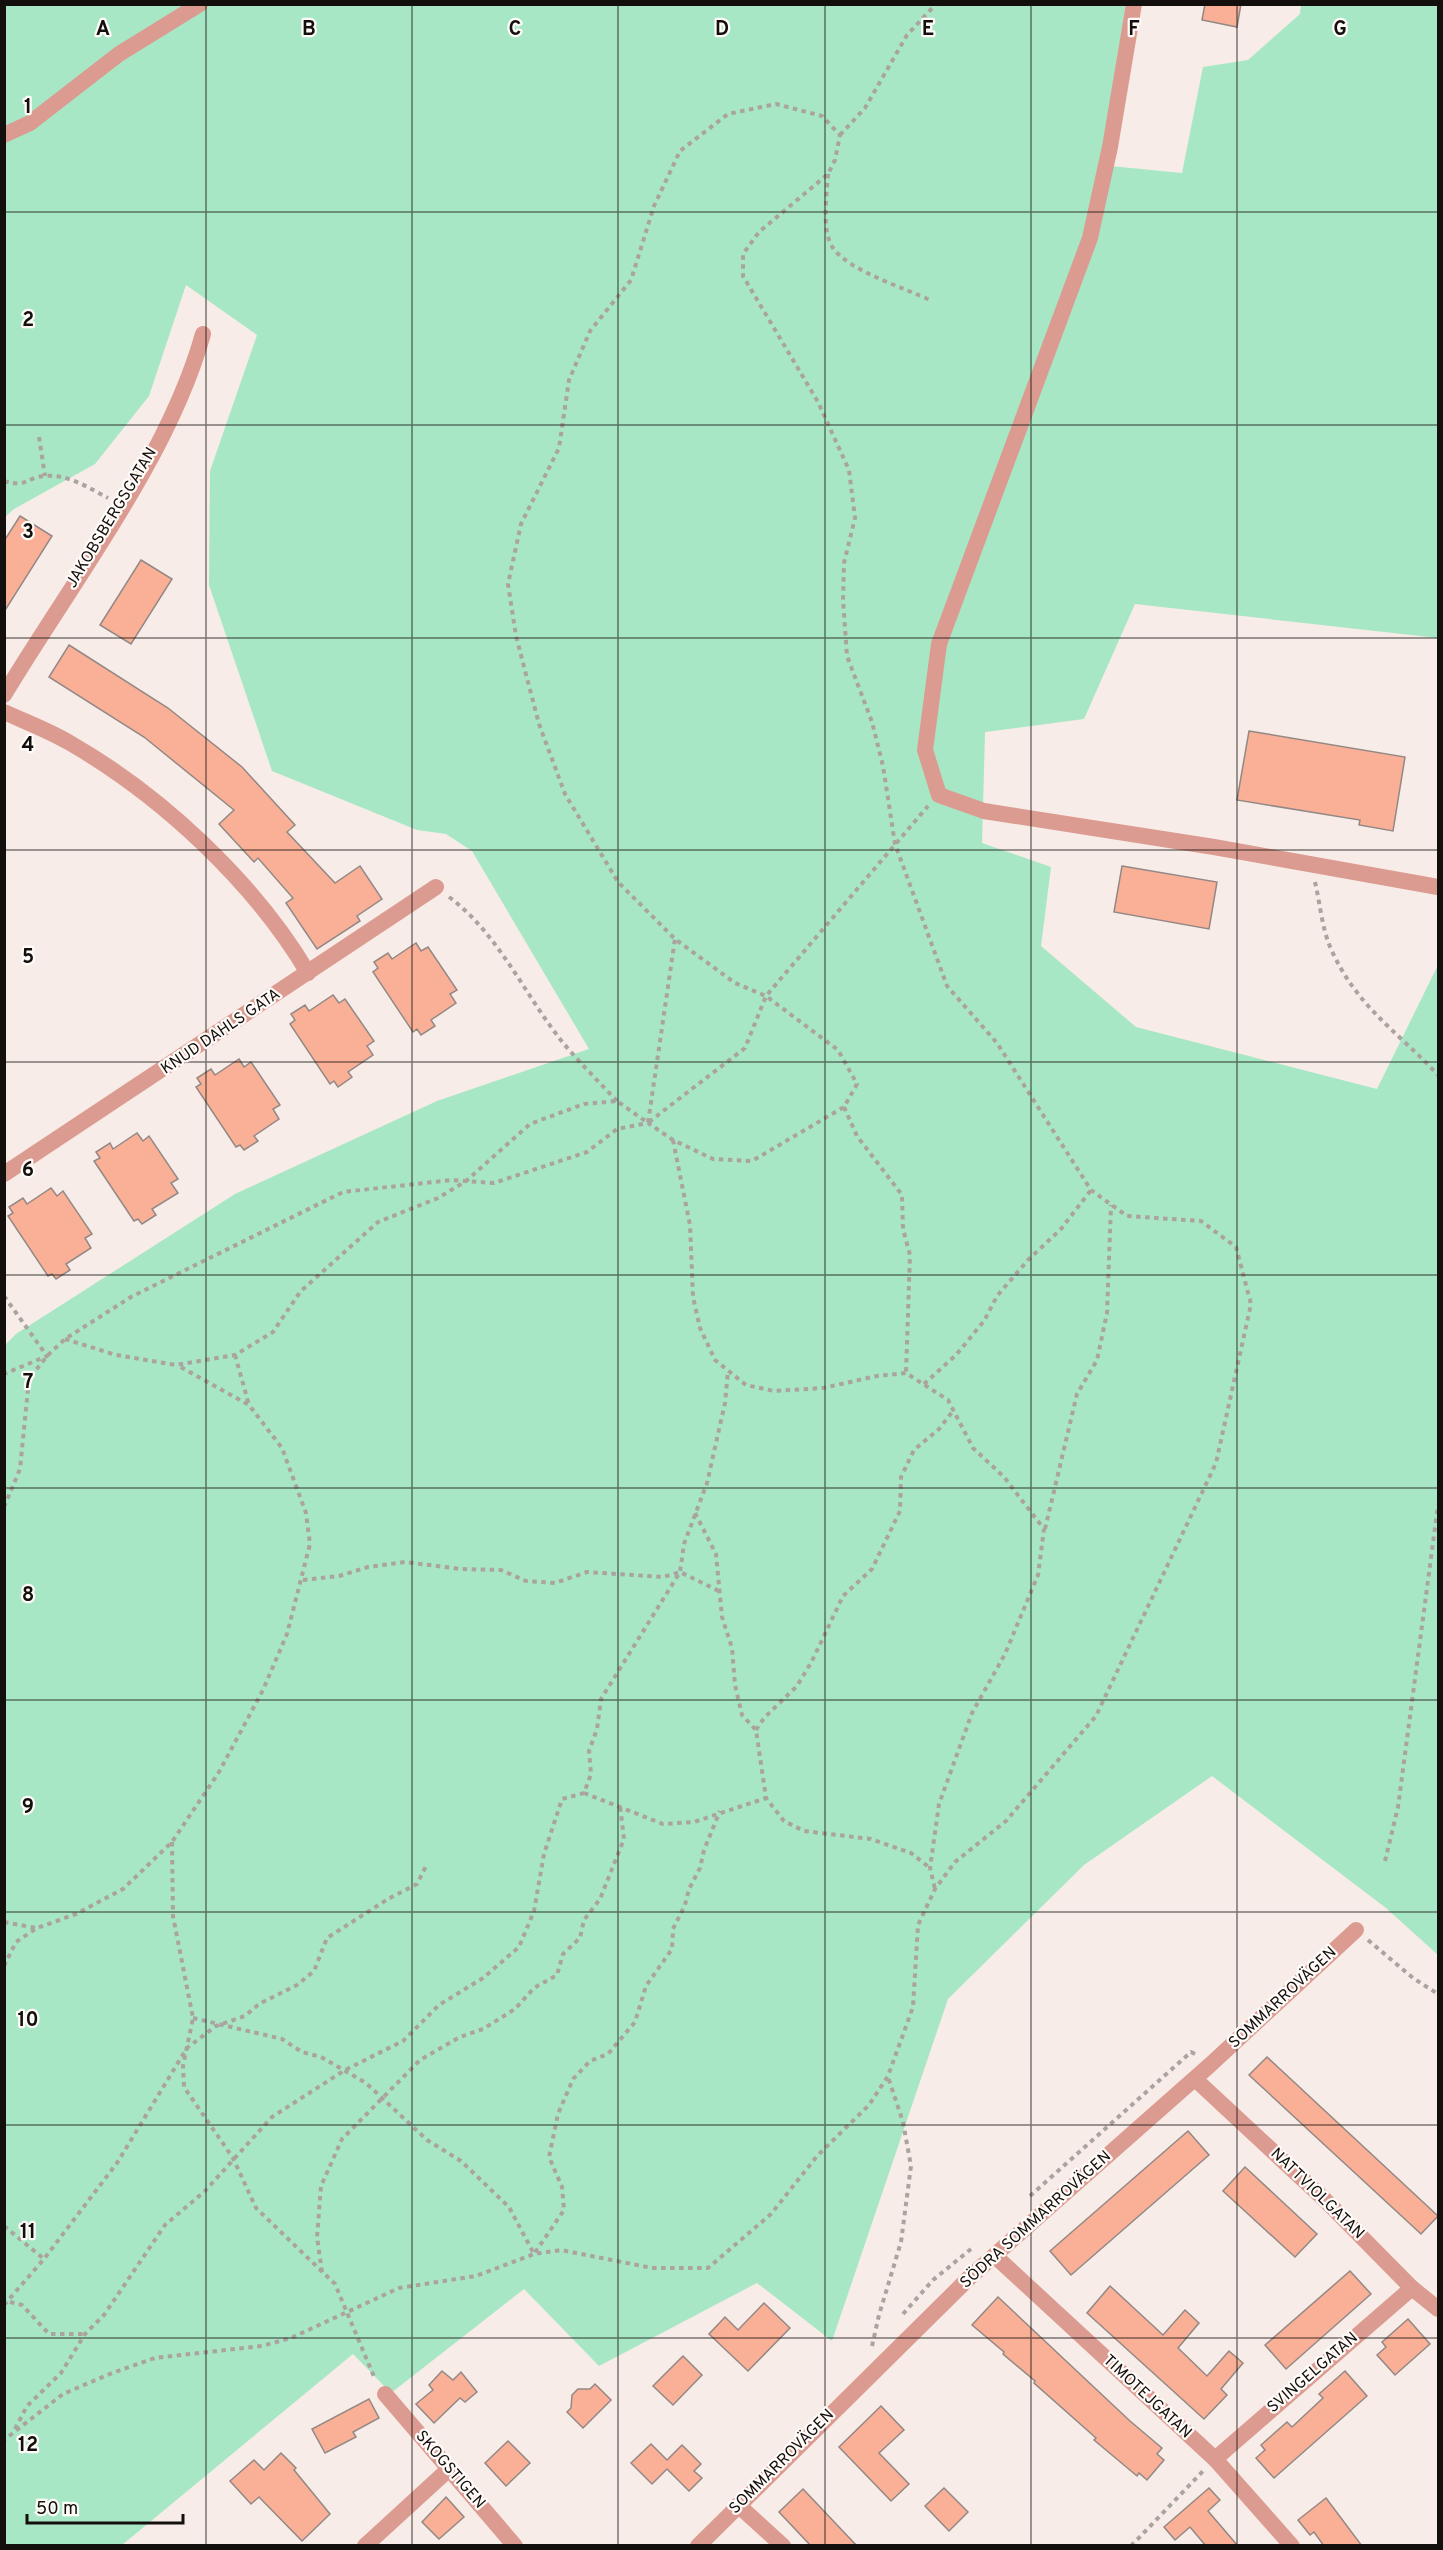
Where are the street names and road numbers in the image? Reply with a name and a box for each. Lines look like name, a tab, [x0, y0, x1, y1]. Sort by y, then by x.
street label: JAKOBSBERGSGATAN	[62, 444, 162, 592]
street label: KNUD DAHLS GATA	[158, 985, 285, 1079]
street label: SOMMARROVÄGEN	[1224, 1942, 1341, 2053]
street label: NATTVIOLGATAN	[1266, 2144, 1368, 2244]
street label: SÖDRA SOMMARROVÄGEN	[955, 2145, 1116, 2293]
street label: SVINGELGATAN	[1264, 2328, 1362, 2418]
street label: TIMOTEJGATAN	[1098, 2351, 1196, 2443]
street label: SOMMARROVÄGEN	[725, 2405, 839, 2519]
street label: SKOGSTIGEN	[411, 2427, 489, 2513]

